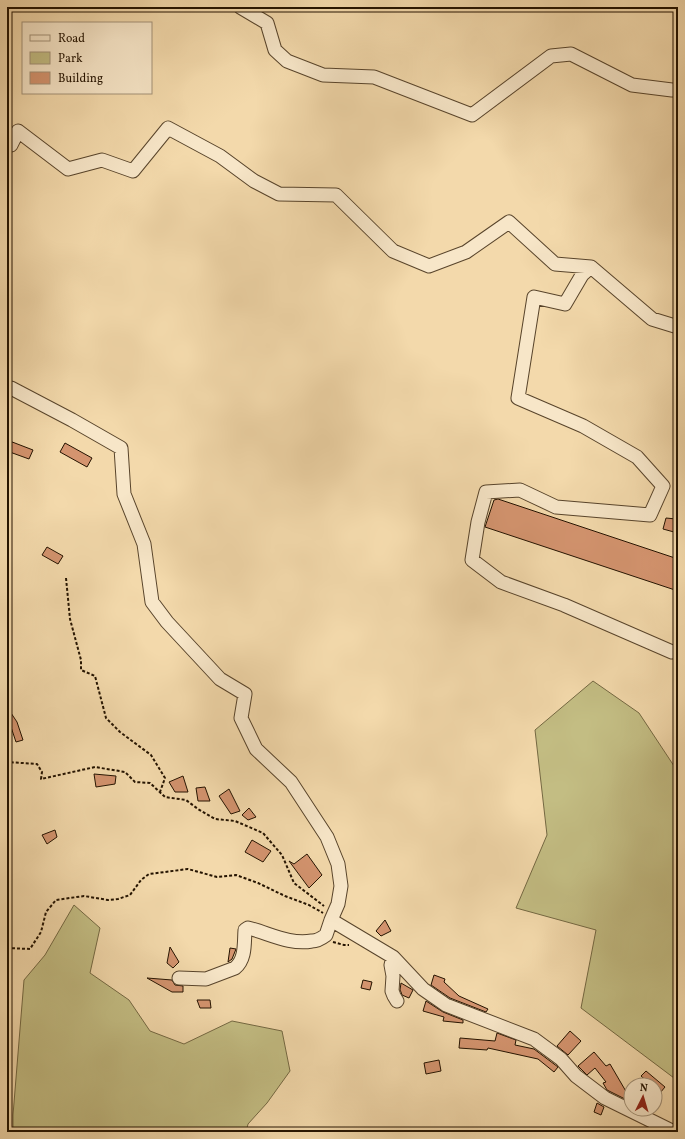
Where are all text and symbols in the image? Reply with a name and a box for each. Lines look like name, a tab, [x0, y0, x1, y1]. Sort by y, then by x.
legend	[22, 22, 152, 94]
text: Road	[58, 31, 85, 47]
text: Park	[58, 51, 83, 67]
text: Building	[58, 71, 103, 87]
north arrow	[623, 1077, 663, 1117]
text: N	[639, 1081, 648, 1096]

